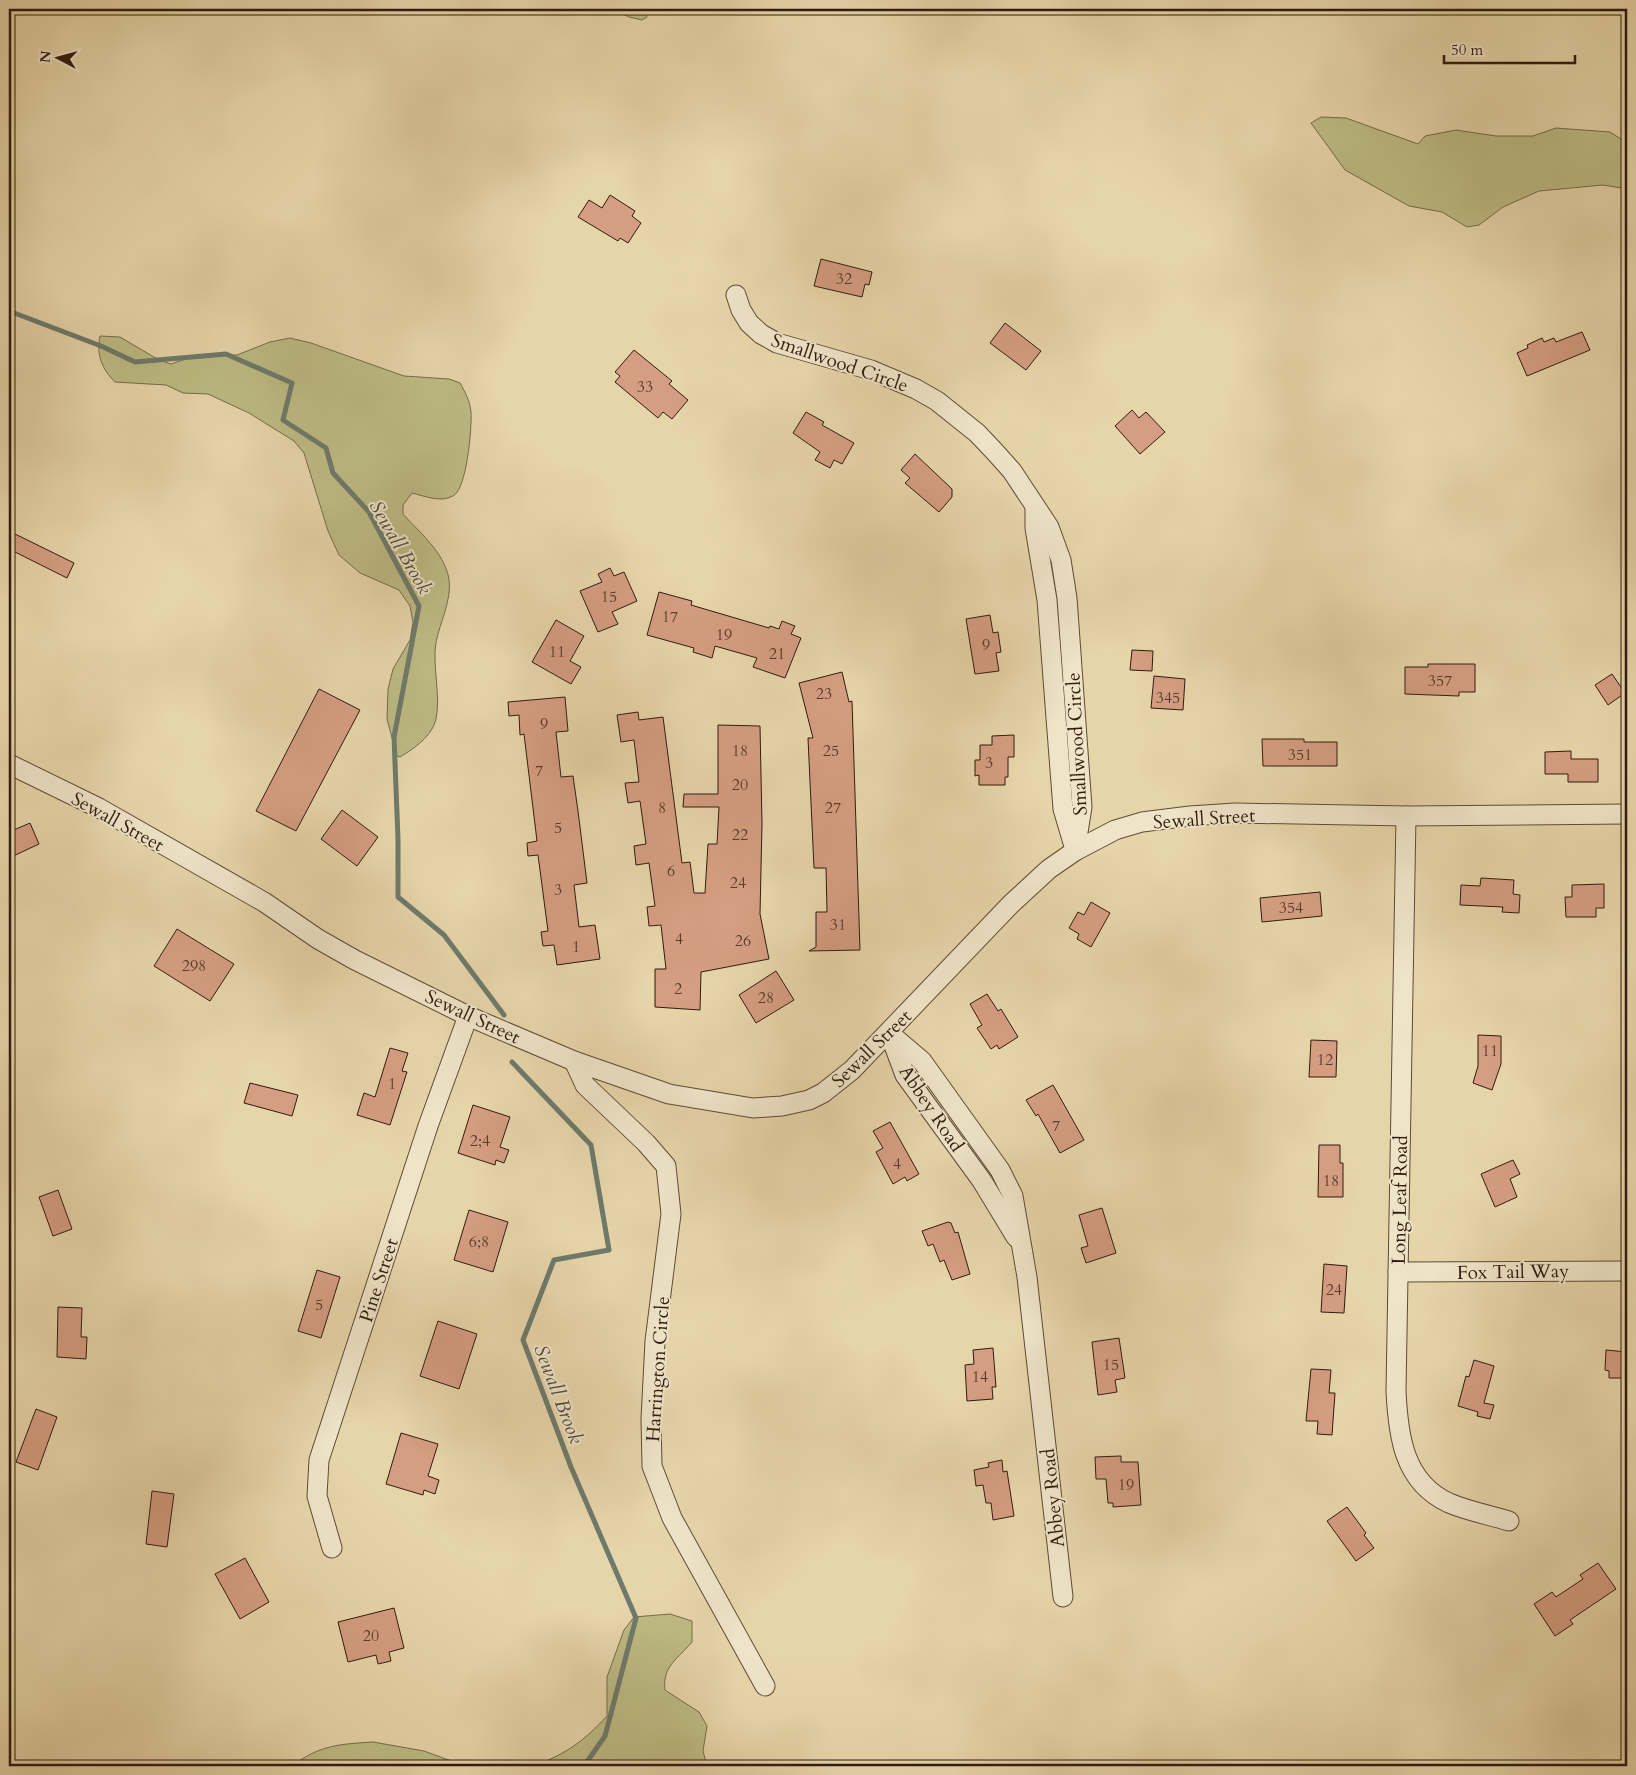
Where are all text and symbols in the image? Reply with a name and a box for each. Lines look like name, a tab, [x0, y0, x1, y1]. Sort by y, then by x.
north arrow	[32, 32, 82, 82]
scale bar	[1444, 32, 1575, 64]
text: 50 m	[1451, 40, 1483, 60]
text: N	[35, 50, 56, 64]
house number: 32	[836, 268, 852, 290]
street label: Smallwood Circle	[768, 327, 912, 399]
house number: 33	[637, 376, 653, 398]
water label: Sewall Brook	[363, 495, 438, 599]
house number: 15	[601, 586, 617, 608]
house number: 17	[662, 606, 678, 628]
house number: 19	[716, 624, 732, 646]
house number: 9	[982, 634, 990, 656]
house number: 11	[549, 641, 565, 663]
house number: 21	[769, 643, 785, 665]
house number: 357	[1428, 670, 1452, 692]
street label: Smallwood Circle	[1060, 672, 1094, 816]
house number: 23	[816, 683, 832, 705]
house number: 345	[1156, 687, 1180, 709]
house number: 9	[540, 713, 548, 735]
house number: 18	[732, 740, 748, 762]
house number: 25	[823, 740, 839, 762]
house number: 351	[1288, 744, 1312, 766]
house number: 3	[985, 752, 993, 774]
house number: 7	[535, 760, 543, 782]
house number: 20	[732, 774, 748, 796]
street label: Sewall Street	[67, 786, 168, 858]
house number: 8	[658, 797, 666, 819]
house number: 27	[825, 797, 841, 819]
street label: Sewall Street	[1152, 802, 1256, 836]
house number: 5	[554, 817, 562, 839]
house number: 22	[732, 824, 748, 846]
house number: 6	[667, 860, 675, 882]
house number: 24	[730, 872, 746, 894]
house number: 3	[554, 879, 562, 901]
house number: 354	[1279, 897, 1303, 919]
house number: 31	[830, 914, 846, 936]
house number: 4	[675, 928, 683, 950]
house number: 26	[735, 930, 751, 952]
house number: 1	[572, 936, 580, 958]
house number: 298	[182, 955, 206, 977]
house number: 2	[674, 978, 682, 1000]
street label: Sewall Street	[421, 984, 524, 1050]
house number: 28	[758, 987, 774, 1009]
street label: Sewall Street	[826, 1004, 917, 1094]
house number: 11	[1482, 1040, 1498, 1062]
house number: 12	[1317, 1049, 1333, 1071]
street label: Abbey Road	[893, 1060, 970, 1157]
house number: 1	[388, 1073, 396, 1095]
house number: 7	[1052, 1115, 1060, 1137]
house number: 2;4	[470, 1130, 490, 1152]
street label: Long Leaf Road	[1386, 1135, 1414, 1265]
house number: 4	[893, 1153, 901, 1175]
house number: 18	[1323, 1170, 1339, 1192]
house number: 6;8	[469, 1231, 489, 1253]
street label: Pine Street	[353, 1235, 405, 1326]
street label: Fox Tail Way	[1457, 1258, 1569, 1286]
house number: 24	[1326, 1279, 1342, 1301]
house number: 5	[315, 1294, 323, 1316]
street label: Harrington Circle	[640, 1295, 676, 1443]
water label: Sewall Brook	[527, 1341, 590, 1448]
house number: 15	[1103, 1354, 1119, 1376]
house number: 14	[972, 1366, 988, 1388]
street label: Abbey Road	[1035, 1447, 1071, 1549]
house number: 19	[1118, 1474, 1134, 1496]
house number: 20	[363, 1625, 379, 1647]

